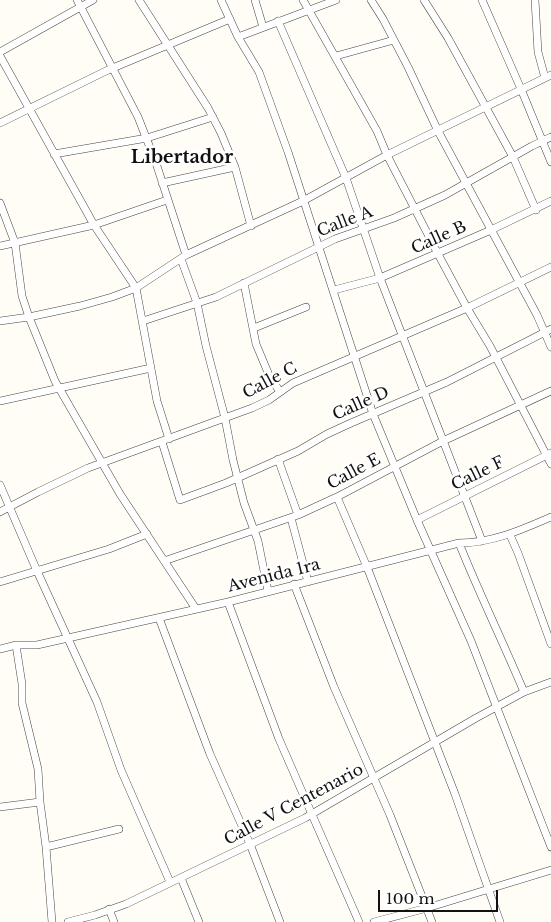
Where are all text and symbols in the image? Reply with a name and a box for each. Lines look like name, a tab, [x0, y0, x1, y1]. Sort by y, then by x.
district label: Libertador	[131, 147, 233, 169]
street label: Calle A	[314, 203, 376, 241]
street label: Calle B	[409, 217, 469, 259]
street label: Calle C	[240, 359, 300, 403]
street label: Calle D	[330, 383, 392, 425]
street label: Calle E	[324, 450, 384, 494]
street label: Calle F	[448, 453, 508, 495]
street label: Avenida 1ra	[226, 555, 322, 597]
street label: Calle V Centenario	[221, 760, 367, 850]
scale bar	[381, 880, 501, 912]
text: 100 m	[386, 889, 435, 908]

